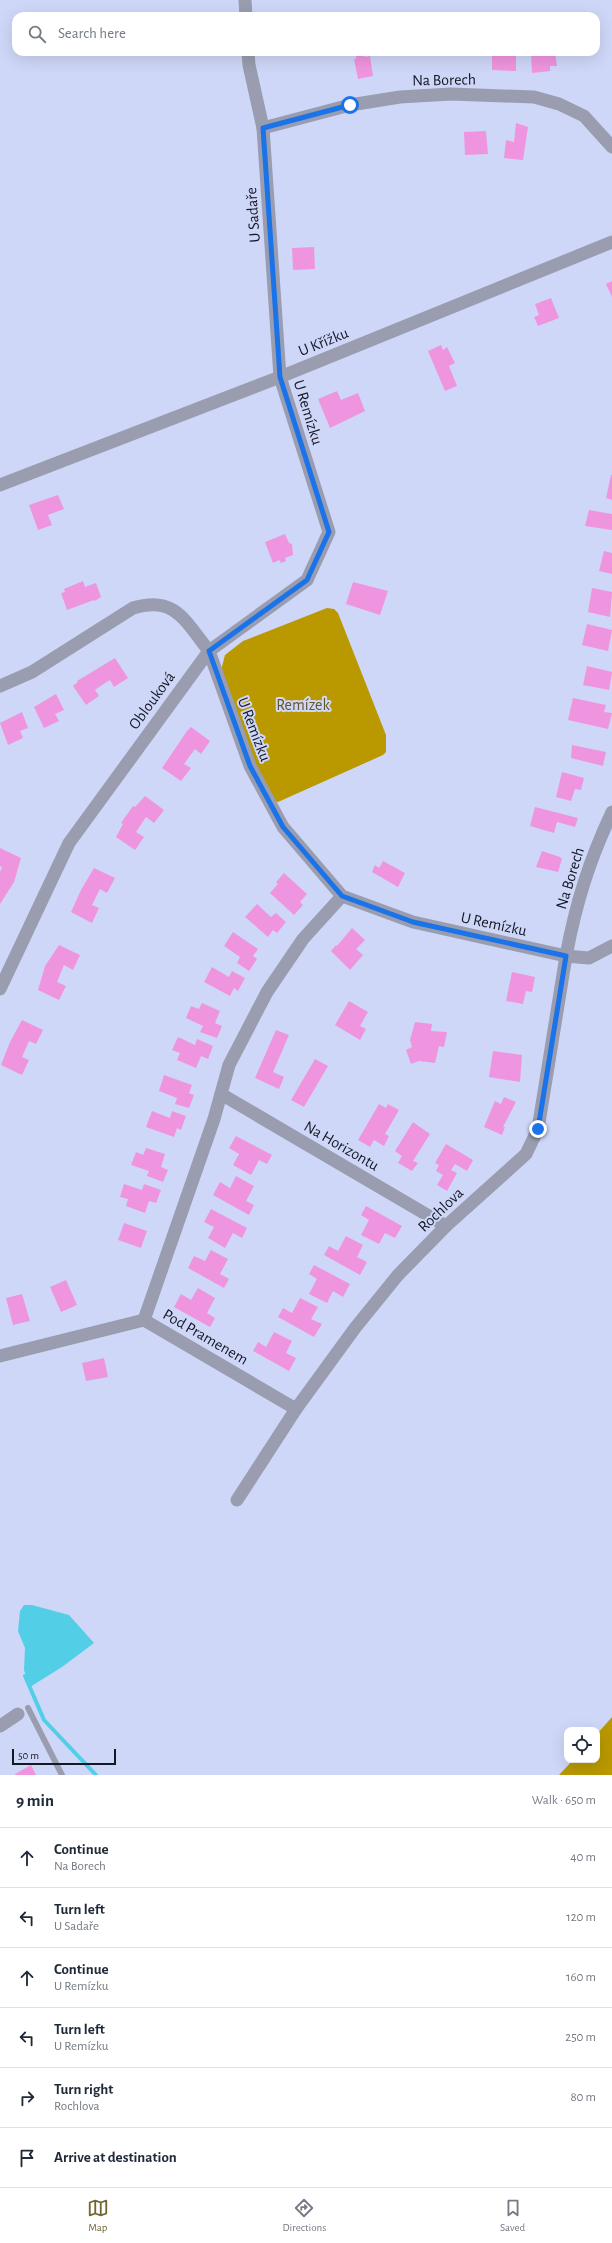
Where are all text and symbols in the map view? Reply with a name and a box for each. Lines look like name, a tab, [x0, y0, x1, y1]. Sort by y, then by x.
search box	[12, 12, 600, 56]
icon: search	[26, 23, 48, 45]
text: Search here	[58, 26, 126, 41]
street label: Na Borech	[412, 71, 476, 89]
route start	[341, 96, 359, 114]
street label: U Sadaře	[243, 187, 263, 243]
street label: U Křížku	[296, 325, 351, 359]
street label: U Remízku	[291, 378, 325, 447]
street label: Oblouková	[126, 669, 178, 732]
street label: U Remízku	[235, 695, 274, 764]
park label: Remízek	[276, 697, 330, 713]
street label: Na Borech	[553, 845, 587, 911]
street label: U Remízku	[459, 909, 528, 939]
street label: Na Horizontu	[301, 1118, 382, 1174]
route end	[529, 1120, 547, 1138]
street label: Rochlova	[415, 1184, 466, 1235]
street label: Pod Pramenem	[160, 1306, 251, 1368]
map controls	[564, 1727, 600, 1763]
button: locate	[564, 1727, 600, 1763]
scale bar	[12, 1747, 116, 1766]
text: 50 m	[18, 1750, 39, 1761]
text: 9 min	[16, 1792, 54, 1809]
text: Walk · 650 m	[532, 1794, 596, 1807]
text: Continue	[54, 1842, 109, 1857]
icon: ahead	[16, 1847, 38, 1869]
text: 40 m	[570, 1851, 596, 1864]
text: Na Borech	[54, 1860, 106, 1873]
text: Turn left	[54, 1902, 105, 1917]
icon: left	[16, 1907, 38, 1929]
text: 120 m	[566, 1911, 596, 1924]
text: U Sadaře	[54, 1920, 99, 1933]
text: Continue	[54, 1962, 109, 1977]
icon: ahead	[16, 1967, 38, 1989]
text: 160 m	[566, 1971, 596, 1984]
text: U Remízku	[54, 1980, 108, 1993]
text: Turn left	[54, 2022, 105, 2037]
icon: left	[16, 2027, 38, 2049]
text: 250 m	[565, 2031, 596, 2044]
text: U Remízku	[54, 2040, 108, 2053]
text: Turn right	[54, 2082, 113, 2097]
icon: right	[16, 2087, 38, 2109]
text: 80 m	[570, 2091, 596, 2104]
text: Rochlova	[54, 2100, 100, 2113]
icon: arrive	[16, 2147, 38, 2169]
text: Arrive at destination	[54, 2150, 177, 2165]
tab: Map	[87, 2197, 109, 2234]
tab: Directions	[282, 2197, 326, 2234]
tab: Saved	[500, 2197, 525, 2234]

